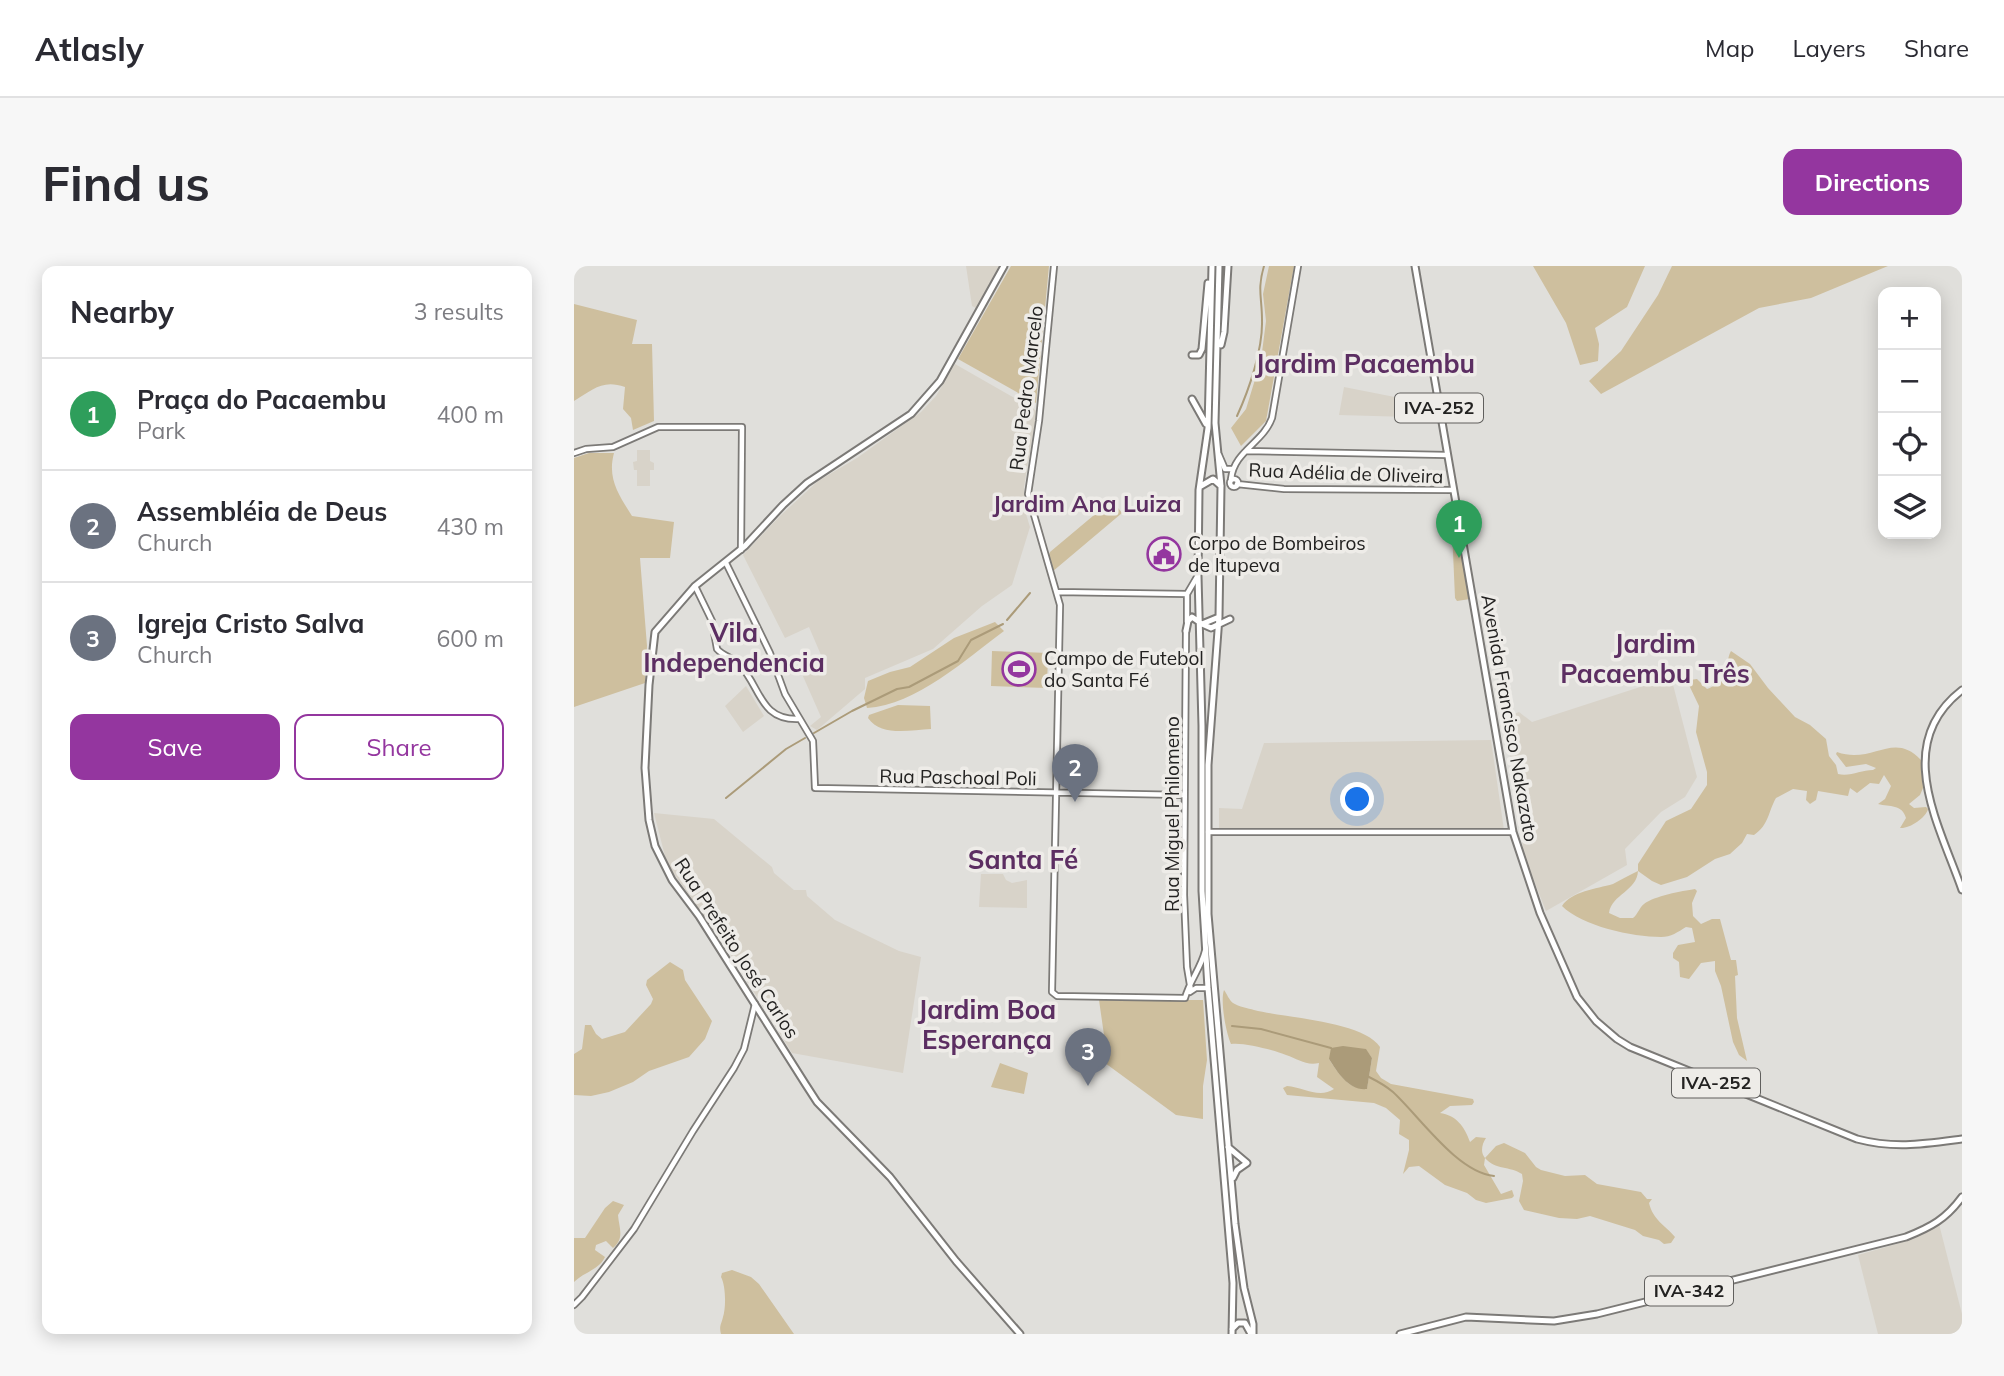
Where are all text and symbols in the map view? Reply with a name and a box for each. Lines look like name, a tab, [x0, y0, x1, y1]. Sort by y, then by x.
text: Atlasly	[35, 28, 144, 69]
text: Map	[1705, 33, 1754, 63]
text: Layers	[1792, 33, 1866, 63]
text: Share	[1904, 33, 1969, 63]
button: Directions	[1783, 149, 1962, 215]
text: Find us	[42, 152, 210, 213]
map controls	[1878, 287, 1941, 539]
button: +	[1878, 287, 1941, 350]
text: Nearby	[70, 293, 174, 331]
text: 3 results	[414, 297, 504, 326]
street label: Rua Pedro Marcelo	[1004, 304, 1048, 472]
district label: Jardim Pacaembu	[1255, 347, 1475, 380]
button: −	[1878, 350, 1941, 413]
text: Praça do Pacaembu	[137, 383, 386, 416]
road number: IVA-252	[1395, 393, 1483, 422]
text: 1	[86, 400, 100, 429]
text: 400 m	[436, 400, 504, 429]
button: locate	[1878, 413, 1941, 476]
text: Park	[137, 416, 185, 445]
street label: Rua Adélia de Oliveira	[1248, 458, 1444, 488]
button: layers	[1878, 476, 1941, 539]
district label: Jardim Ana Luiza	[993, 489, 1181, 518]
text: Assembléia de Deus	[137, 495, 387, 528]
pin: 1	[1436, 500, 1482, 558]
text: 2	[86, 512, 100, 541]
text: 430 m	[436, 512, 504, 541]
text: Church	[137, 528, 213, 557]
place label: Corpo de Bombeiros de Itupeva	[1188, 531, 1366, 577]
public building icon: Corpo de Bombeiros de Itupeva	[1145, 535, 1183, 573]
street label: Avenida Francisco Nakazato	[1476, 593, 1544, 843]
text: Igreja Cristo Salva	[137, 607, 364, 640]
district label: Vila Independencia	[643, 616, 825, 679]
text: 3	[86, 624, 100, 653]
text: 600 m	[436, 624, 504, 653]
district label: Jardim Pacaembu Três	[1560, 627, 1750, 690]
text: Church	[137, 640, 213, 669]
place label: Campo de Futebol do Santa Fé	[1044, 646, 1204, 692]
sports icon: Campo de Futebol do Santa Fé	[1000, 650, 1038, 688]
button: Save	[70, 714, 280, 780]
button: Share	[294, 714, 504, 780]
street label: Rua Miguel Philomeno	[1160, 716, 1184, 912]
pin: 2	[1052, 744, 1098, 802]
street label: Rua Paschoal Poli	[879, 764, 1037, 790]
your location	[1340, 782, 1374, 816]
district label: Santa Fé	[968, 843, 1078, 876]
street label: Rua Prefeito José Carlos	[670, 853, 804, 1043]
district label: Jardim Boa Esperança	[918, 993, 1056, 1056]
pin: 3	[1065, 1028, 1111, 1086]
road number: IVA-252	[1672, 1068, 1760, 1098]
road number: IVA-342	[1645, 1276, 1733, 1306]

